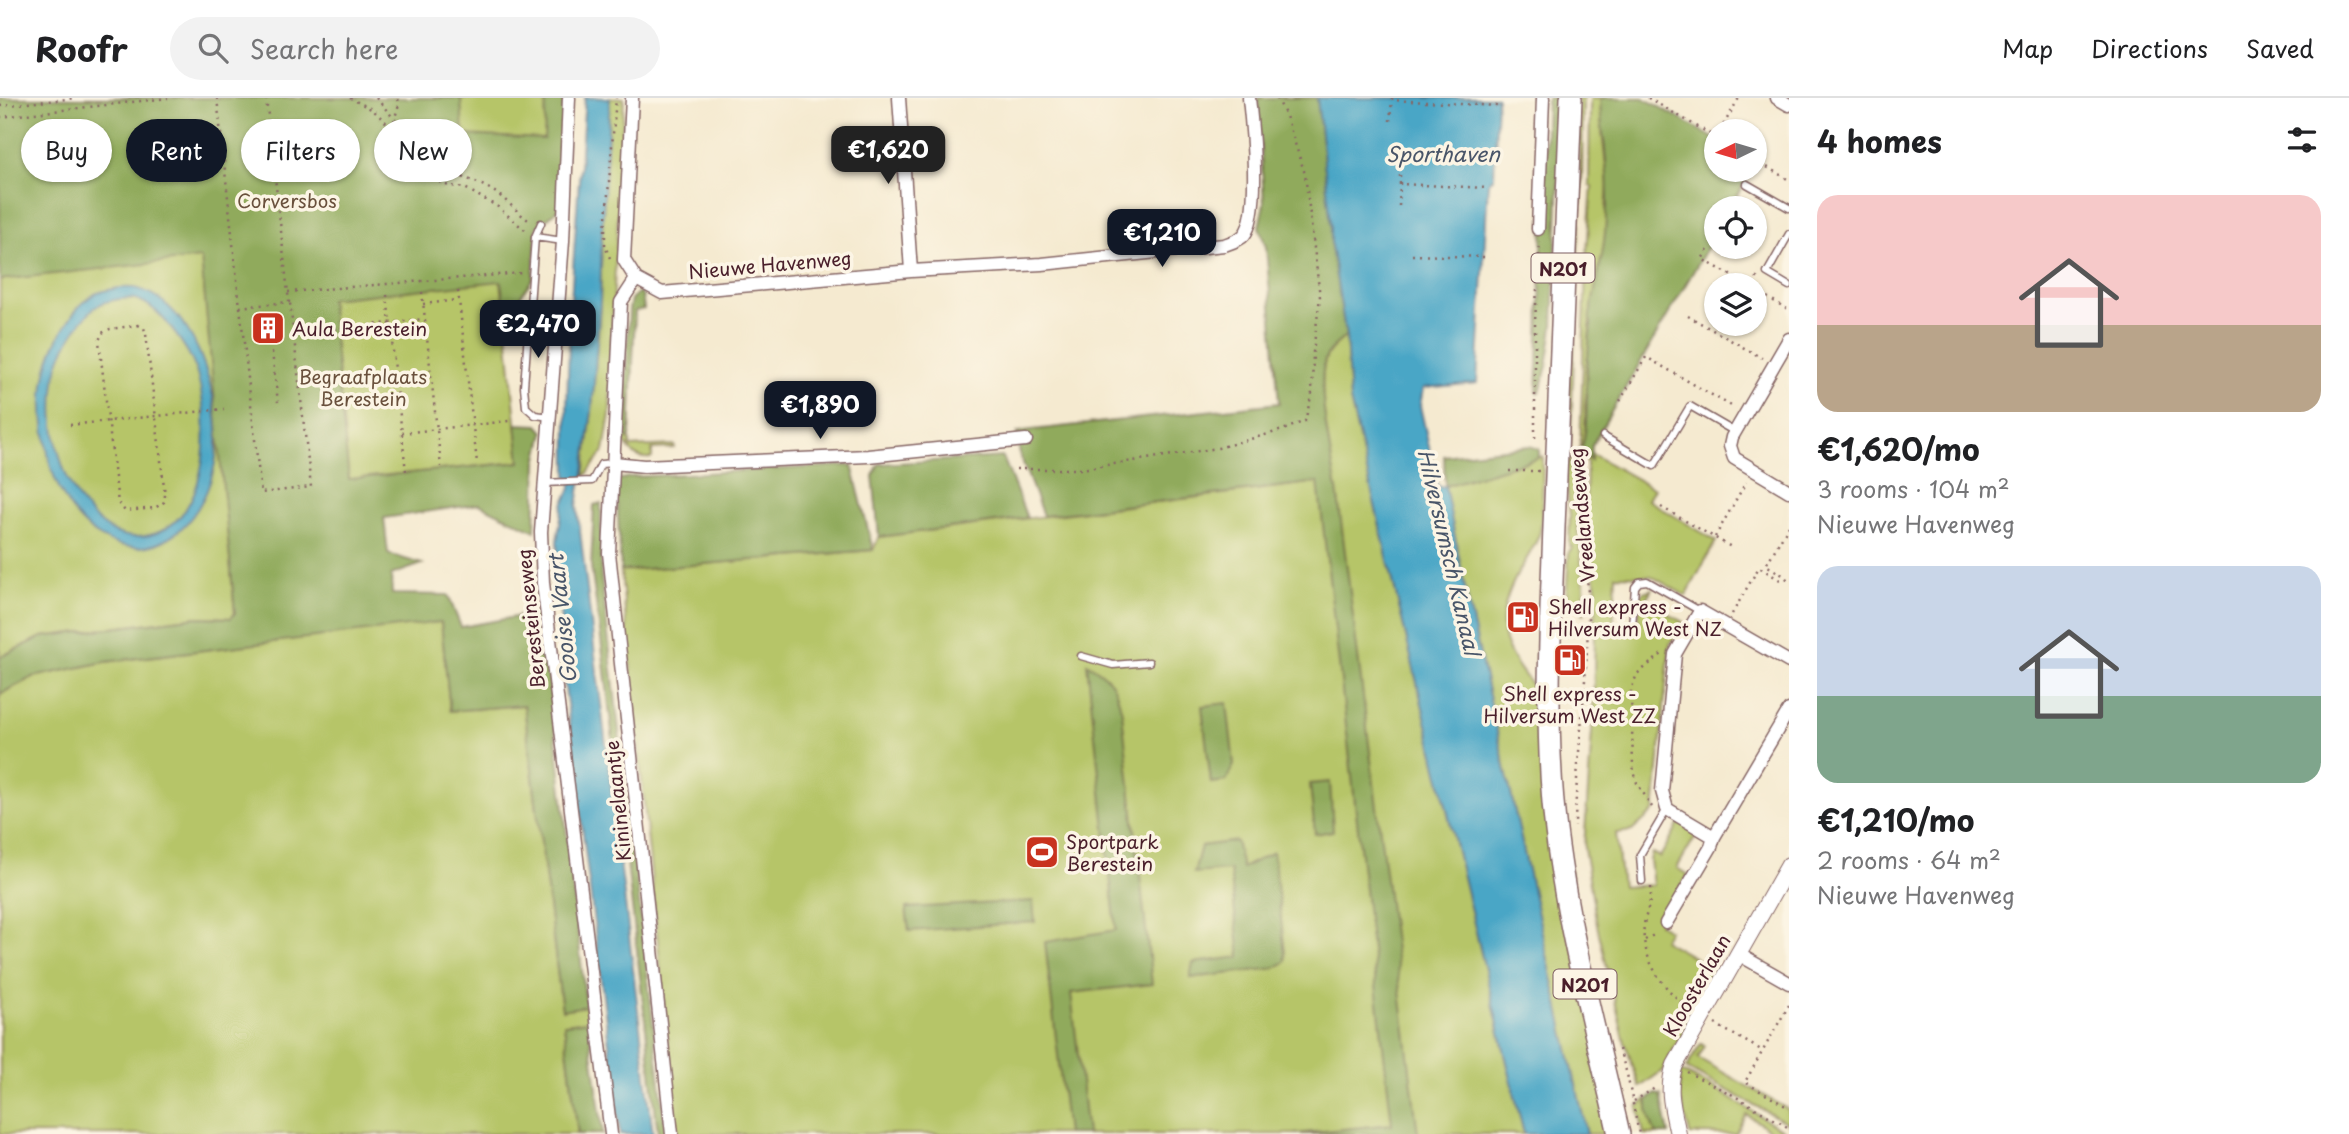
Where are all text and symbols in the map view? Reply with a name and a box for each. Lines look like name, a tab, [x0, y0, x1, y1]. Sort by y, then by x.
search box	[170, 17, 660, 80]
text: Roofr	[35, 23, 128, 73]
icon: search	[194, 29, 232, 67]
text: Search here	[250, 29, 398, 68]
text: Map	[2002, 30, 2053, 66]
text: Directions	[2091, 30, 2208, 66]
text: Saved	[2246, 30, 2314, 66]
text: 4 homes	[1817, 118, 1942, 163]
chip: Buy	[21, 119, 112, 182]
chip: Rent	[126, 119, 227, 182]
chip: Filters	[241, 119, 360, 182]
chip: New	[374, 119, 472, 182]
north arrow	[1704, 119, 1768, 182]
map controls	[1704, 119, 1767, 336]
icon: filters	[2283, 121, 2321, 159]
pin: €1,620	[831, 126, 945, 186]
text: €1,620	[847, 131, 929, 166]
water label: Sporthaven	[1386, 137, 1501, 169]
park label: Corversbos	[237, 186, 337, 214]
button: locate	[1704, 196, 1767, 259]
pin: €1,210	[1105, 209, 1219, 269]
text: €1,210	[1123, 214, 1201, 249]
icon: home	[2006, 240, 2132, 366]
street label: Nieuwe Havenweg	[687, 243, 853, 285]
road number: N201	[1532, 253, 1594, 282]
button: layers	[1704, 273, 1767, 336]
pin: €2,470	[481, 300, 595, 360]
text: €2,470	[496, 305, 580, 340]
building icon: Aula Berestein	[249, 309, 287, 347]
place label: Aula Berestein	[292, 314, 427, 342]
park label: Begraafplaats Berestein	[299, 362, 427, 412]
pin: €1,890	[763, 382, 877, 441]
text: €1,890	[780, 386, 860, 421]
text: €1,620/mo	[1817, 426, 1980, 471]
water label: Hilversumsch Kanaal	[1411, 446, 1490, 661]
street label: Vreelandseweg	[1561, 447, 1601, 583]
text: 3 rooms · 104 m²	[1817, 471, 2010, 506]
text: Nieuwe Havenweg	[1817, 506, 2015, 541]
street label: Beresteinseweg	[509, 548, 551, 690]
water label: Gooise Vaart	[538, 551, 584, 685]
place label: Shell express - Hilversum West NZ	[1548, 592, 1722, 642]
fuel station icon: Shell express - Hilversum West NZ	[1504, 598, 1542, 636]
icon: home	[2006, 611, 2132, 737]
fuel station icon: Shell express - Hilversum West ZZ	[1551, 641, 1589, 679]
place label: Shell express - Hilversum West ZZ	[1484, 679, 1656, 729]
street label: Kininelaantje	[597, 739, 637, 863]
text: €1,210/mo	[1817, 797, 1974, 842]
place label: Sportpark Berestein	[1066, 827, 1159, 877]
sports icon: Sportpark Berestein	[1023, 833, 1061, 871]
text: 2 rooms · 64 m²	[1817, 842, 2001, 877]
text: Nieuwe Havenweg	[1817, 877, 2015, 912]
street label: Kloosterlaan	[1655, 929, 1737, 1041]
road number: N201	[1554, 970, 1616, 998]

